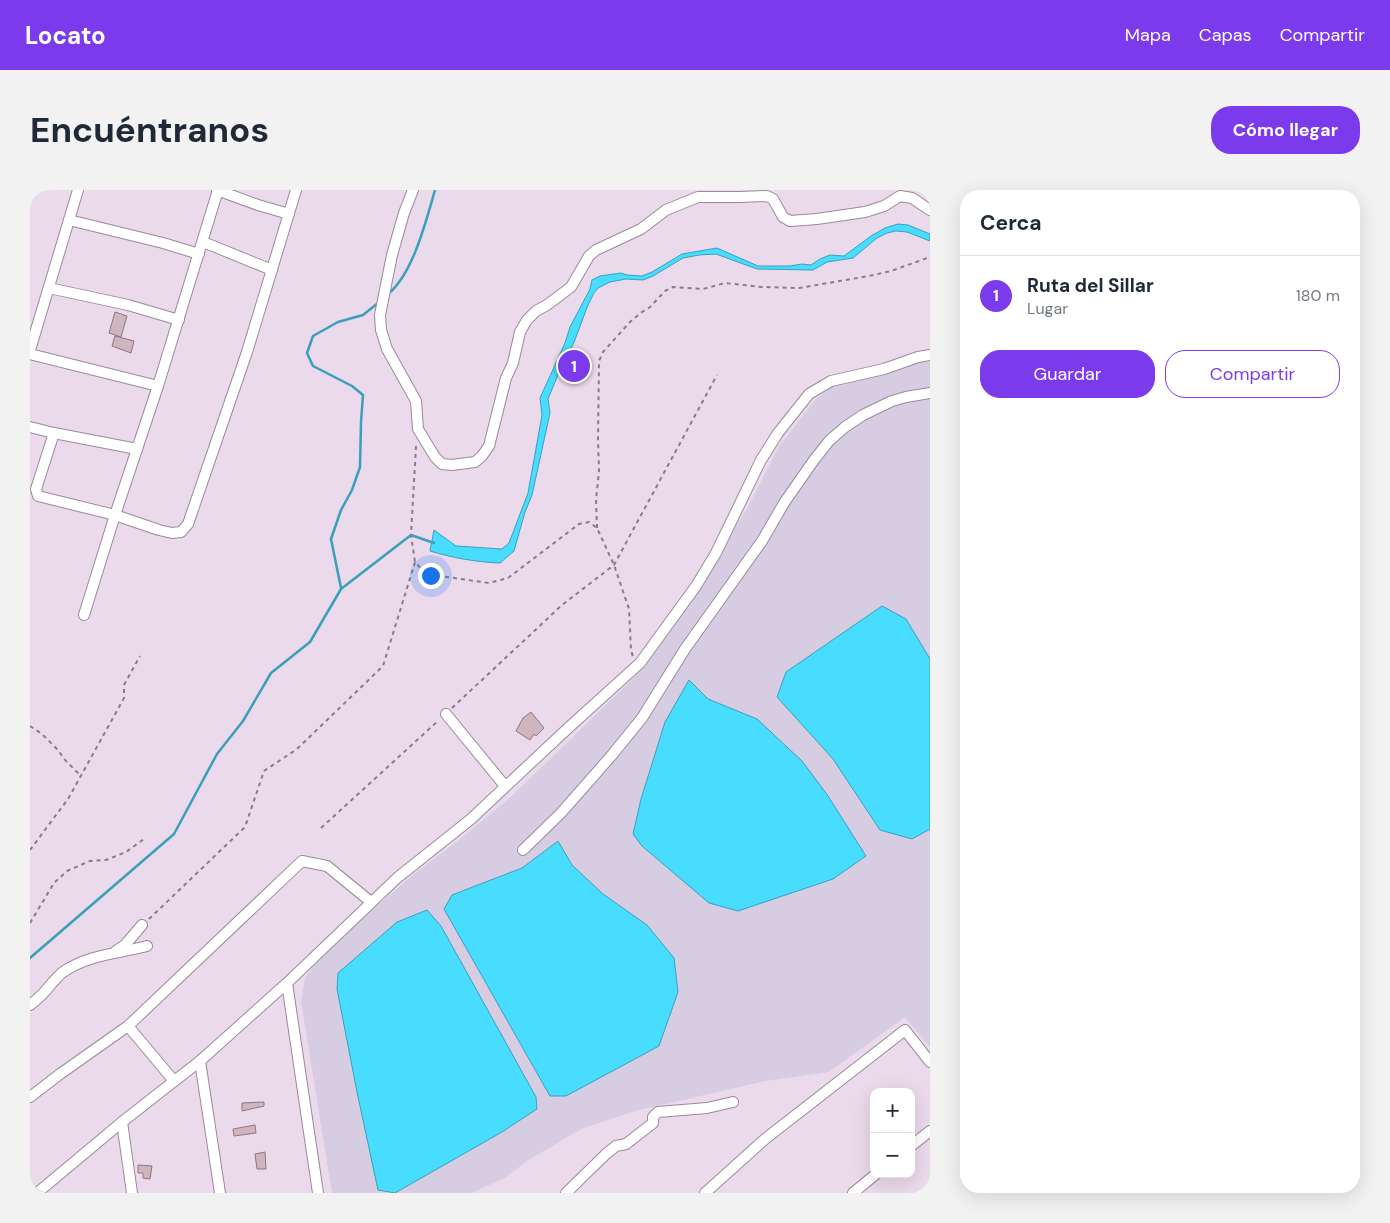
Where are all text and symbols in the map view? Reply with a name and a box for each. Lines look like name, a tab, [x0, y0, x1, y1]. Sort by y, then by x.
text: Locato	[25, 20, 106, 51]
text: Mapa	[1125, 23, 1171, 47]
text: Capas	[1199, 23, 1252, 47]
text: Compartir	[1280, 23, 1365, 47]
button: Cómo llegar	[1211, 106, 1360, 154]
text: Encuéntranos	[30, 107, 269, 153]
text: Cerca	[980, 209, 1042, 237]
text: Ruta del Sillar	[1027, 273, 1154, 298]
text: 1	[993, 285, 999, 306]
text: 180 m	[1296, 285, 1340, 306]
text: Lugar	[1027, 298, 1068, 319]
pin: 1	[558, 347, 590, 385]
button: Guardar	[980, 350, 1155, 398]
button: Compartir	[1165, 350, 1340, 398]
your location	[418, 563, 444, 589]
map controls	[870, 1088, 915, 1178]
button: +	[870, 1088, 915, 1133]
button: −	[870, 1133, 915, 1178]

